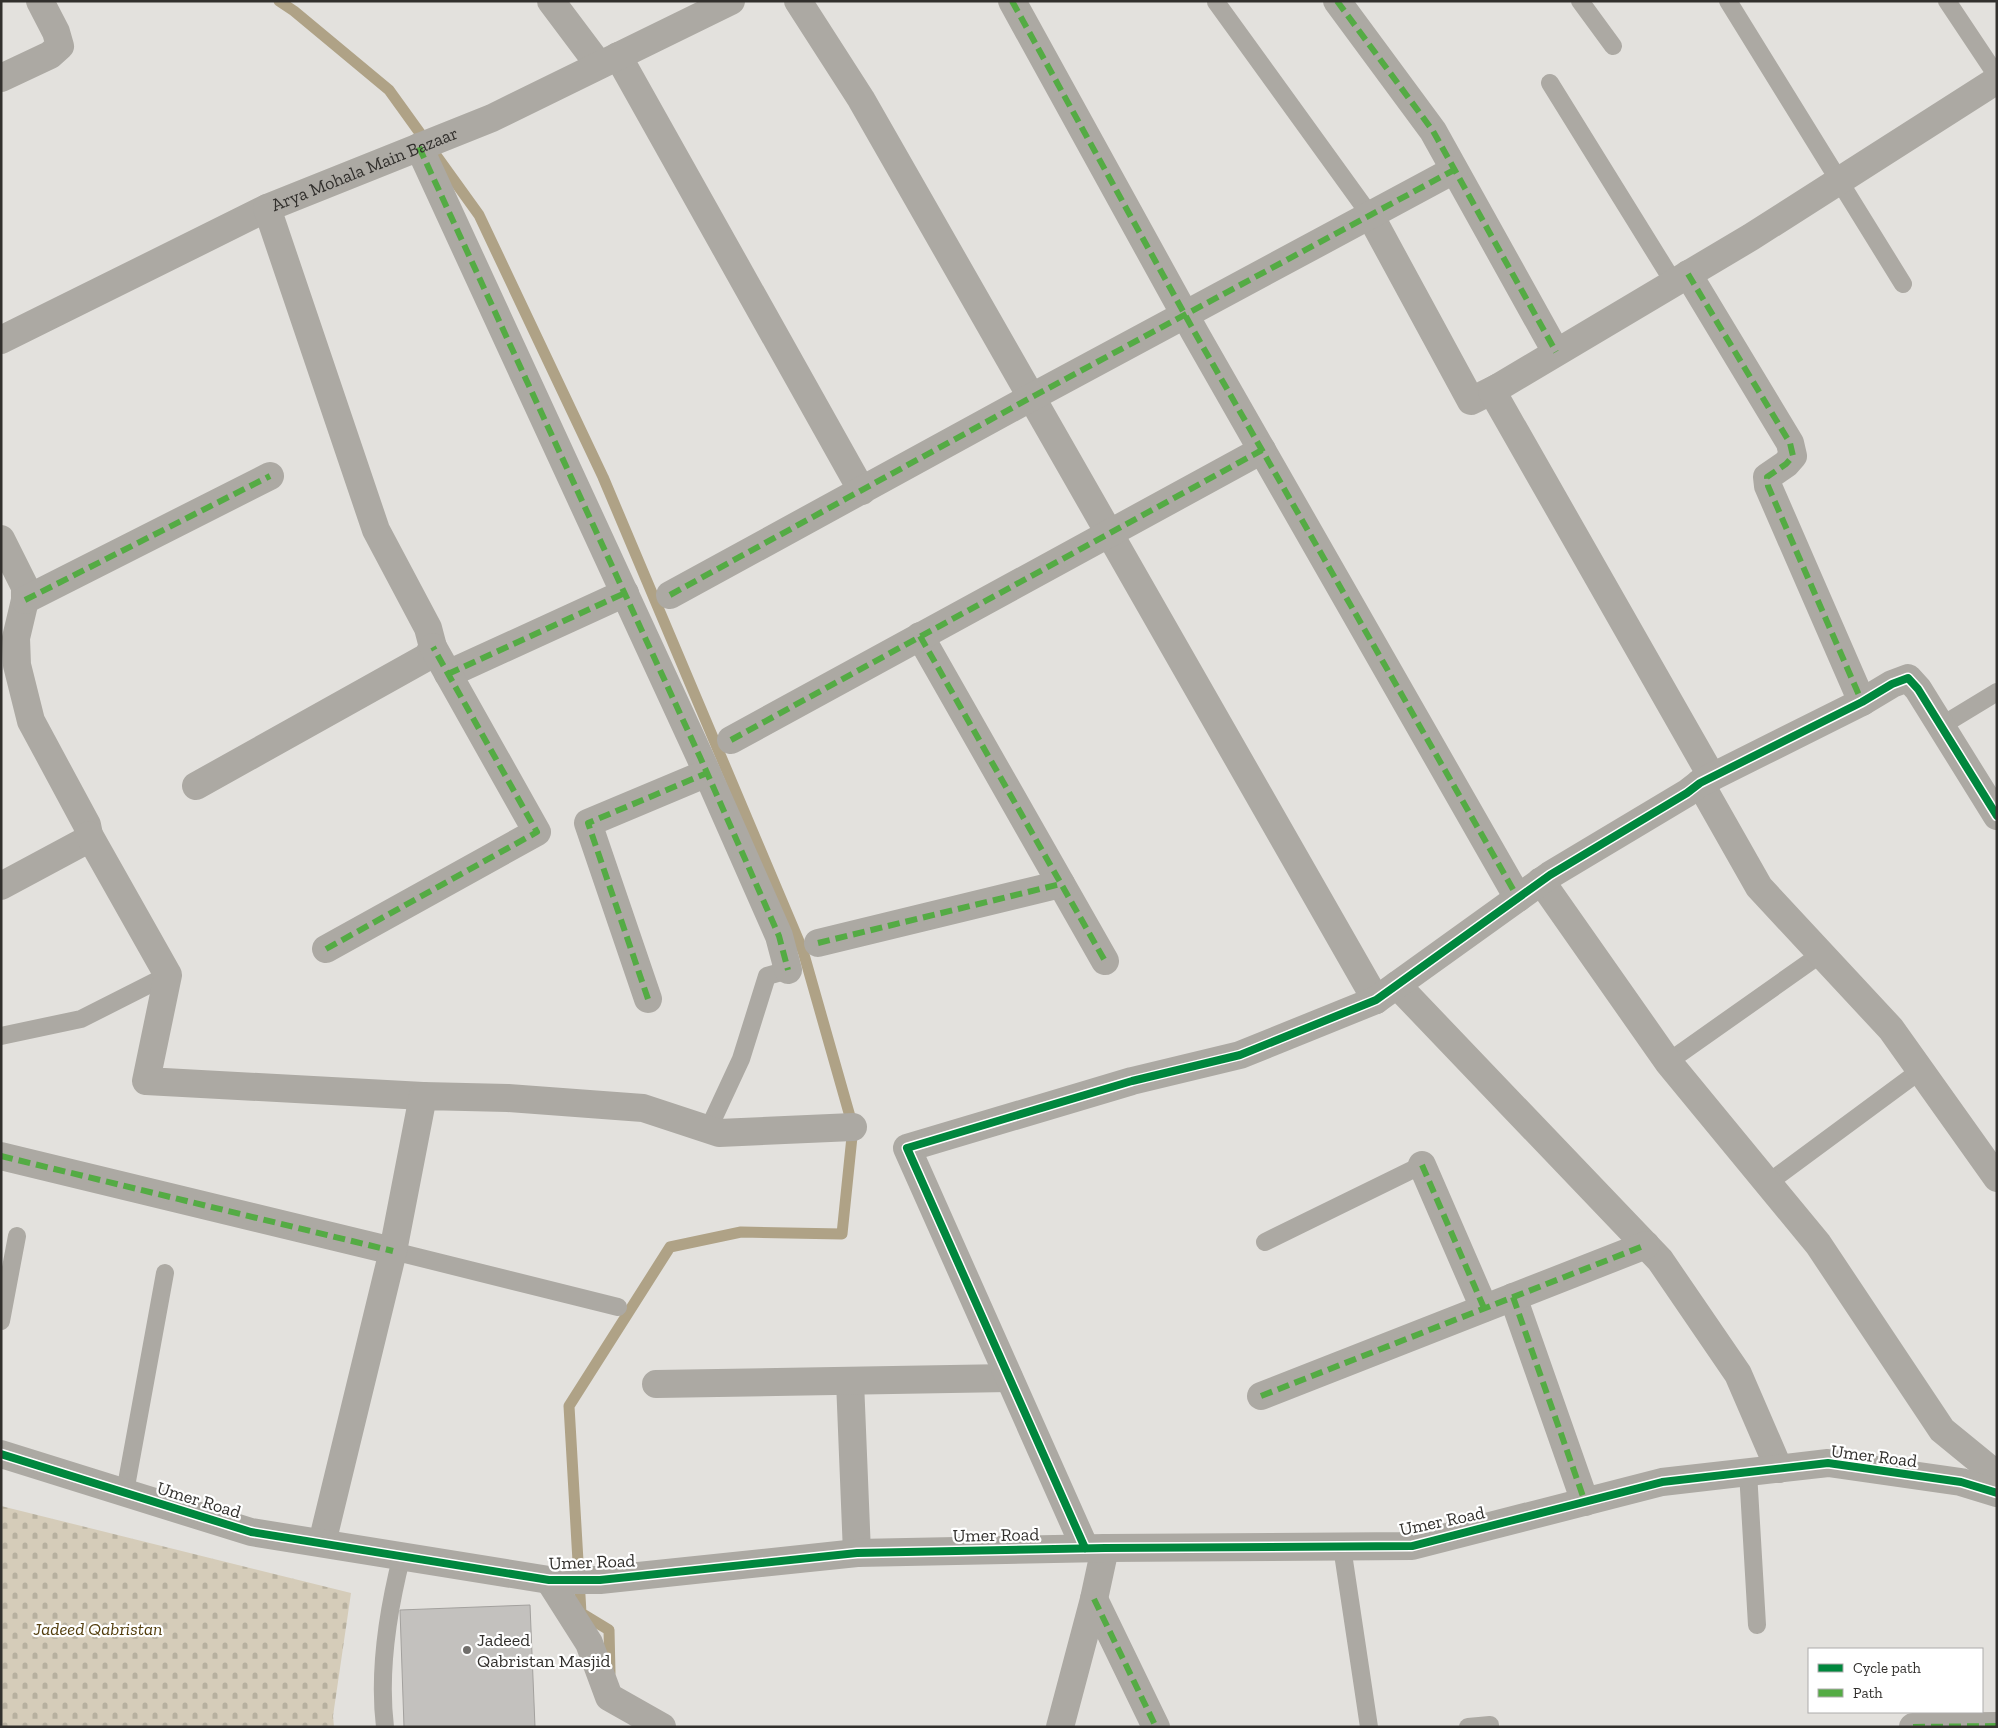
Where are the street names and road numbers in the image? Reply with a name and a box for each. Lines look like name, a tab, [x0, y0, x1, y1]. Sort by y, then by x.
street label: Arya Mohala Main Bazaar	[268, 122, 461, 216]
street label: Umer Road	[1830, 1440, 1918, 1472]
street label: Umer Road	[154, 1477, 244, 1523]
street label: Umer Road	[1397, 1501, 1487, 1541]
street label: Umer Road	[953, 1523, 1040, 1547]
street label: Umer Road	[548, 1549, 636, 1575]

